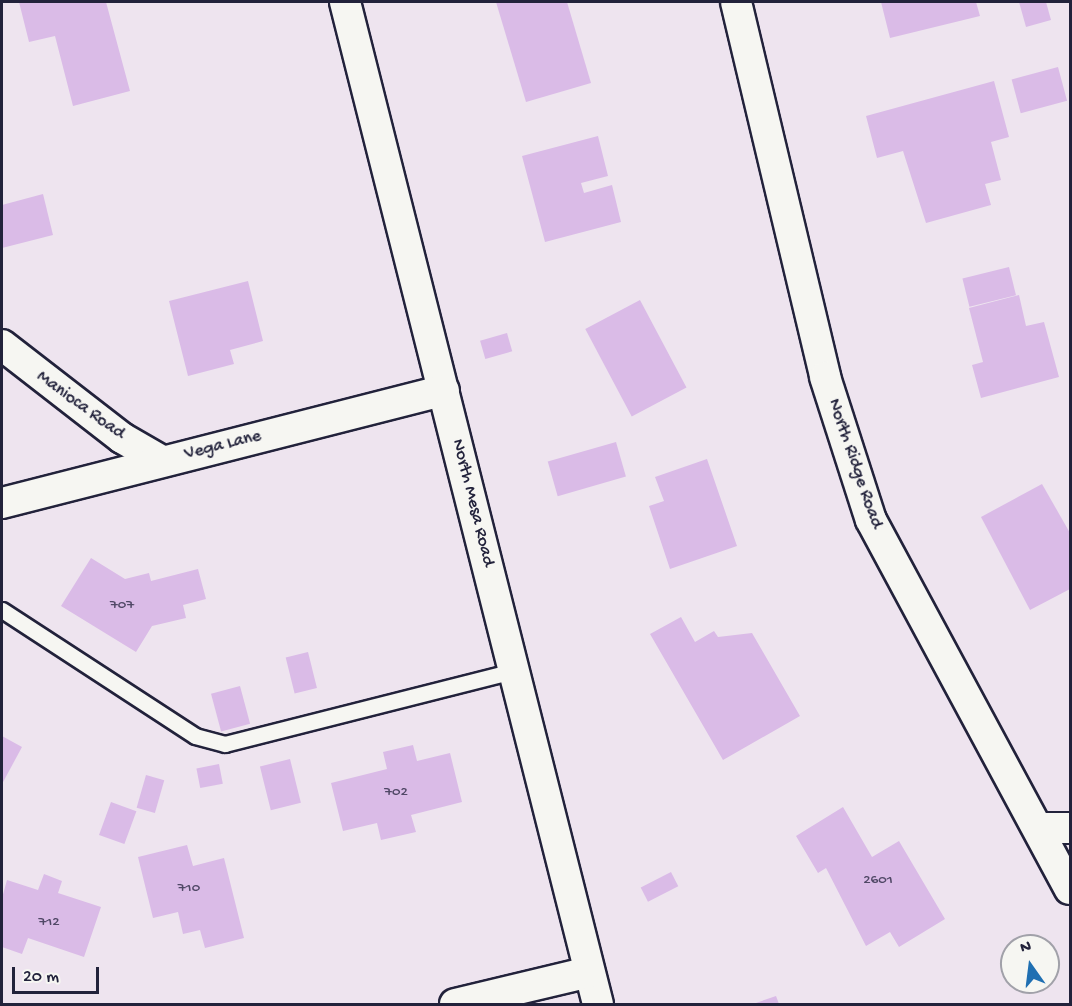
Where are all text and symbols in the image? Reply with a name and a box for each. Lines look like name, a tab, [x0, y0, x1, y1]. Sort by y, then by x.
street label: Manioca Road	[32, 367, 128, 445]
street label: North Ridge Road	[822, 396, 886, 532]
street label: Vega Lane	[182, 426, 264, 466]
street label: North Mesa Road	[446, 437, 498, 569]
house number: 707	[110, 597, 134, 615]
house number: 702	[384, 784, 408, 802]
house number: 2601	[863, 872, 893, 890]
house number: 710	[178, 880, 200, 898]
house number: 712	[38, 914, 60, 932]
north arrow	[1000, 934, 1060, 994]
text: N	[1019, 938, 1033, 958]
scale bar	[15, 955, 102, 993]
text: 20 m	[23, 967, 59, 988]

